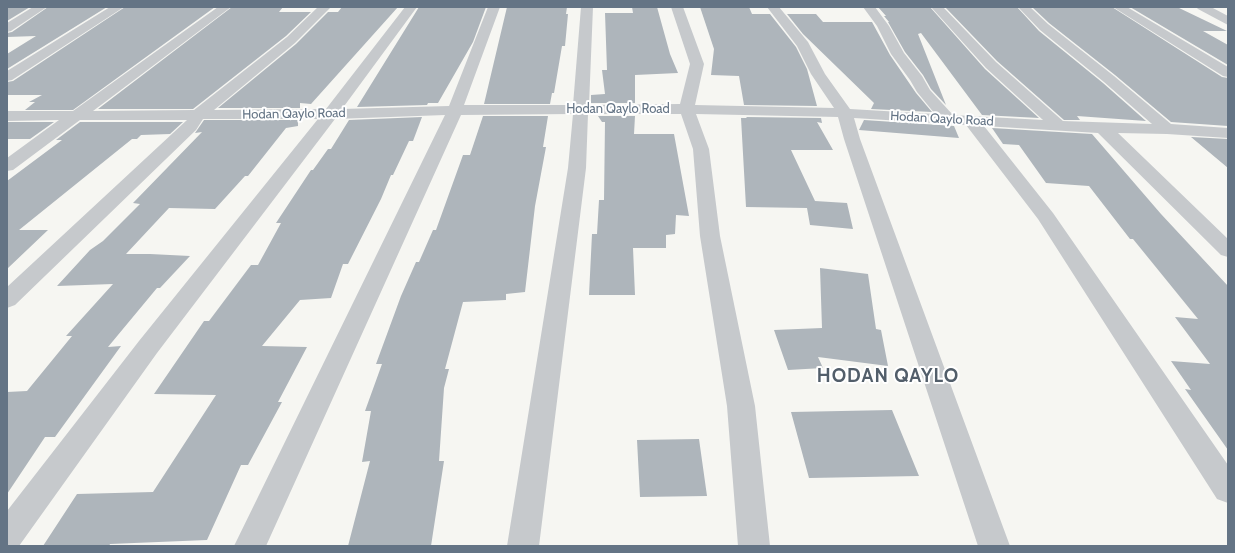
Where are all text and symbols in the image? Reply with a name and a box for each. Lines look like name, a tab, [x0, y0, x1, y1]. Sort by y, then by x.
street label: Hodan Qaylo Road	[566, 101, 670, 117]
street label: Hodan Qaylo Road	[242, 105, 346, 123]
street label: Hodan Qaylo Road	[890, 109, 994, 129]
district label: HODAN QAYLO	[817, 365, 959, 387]

